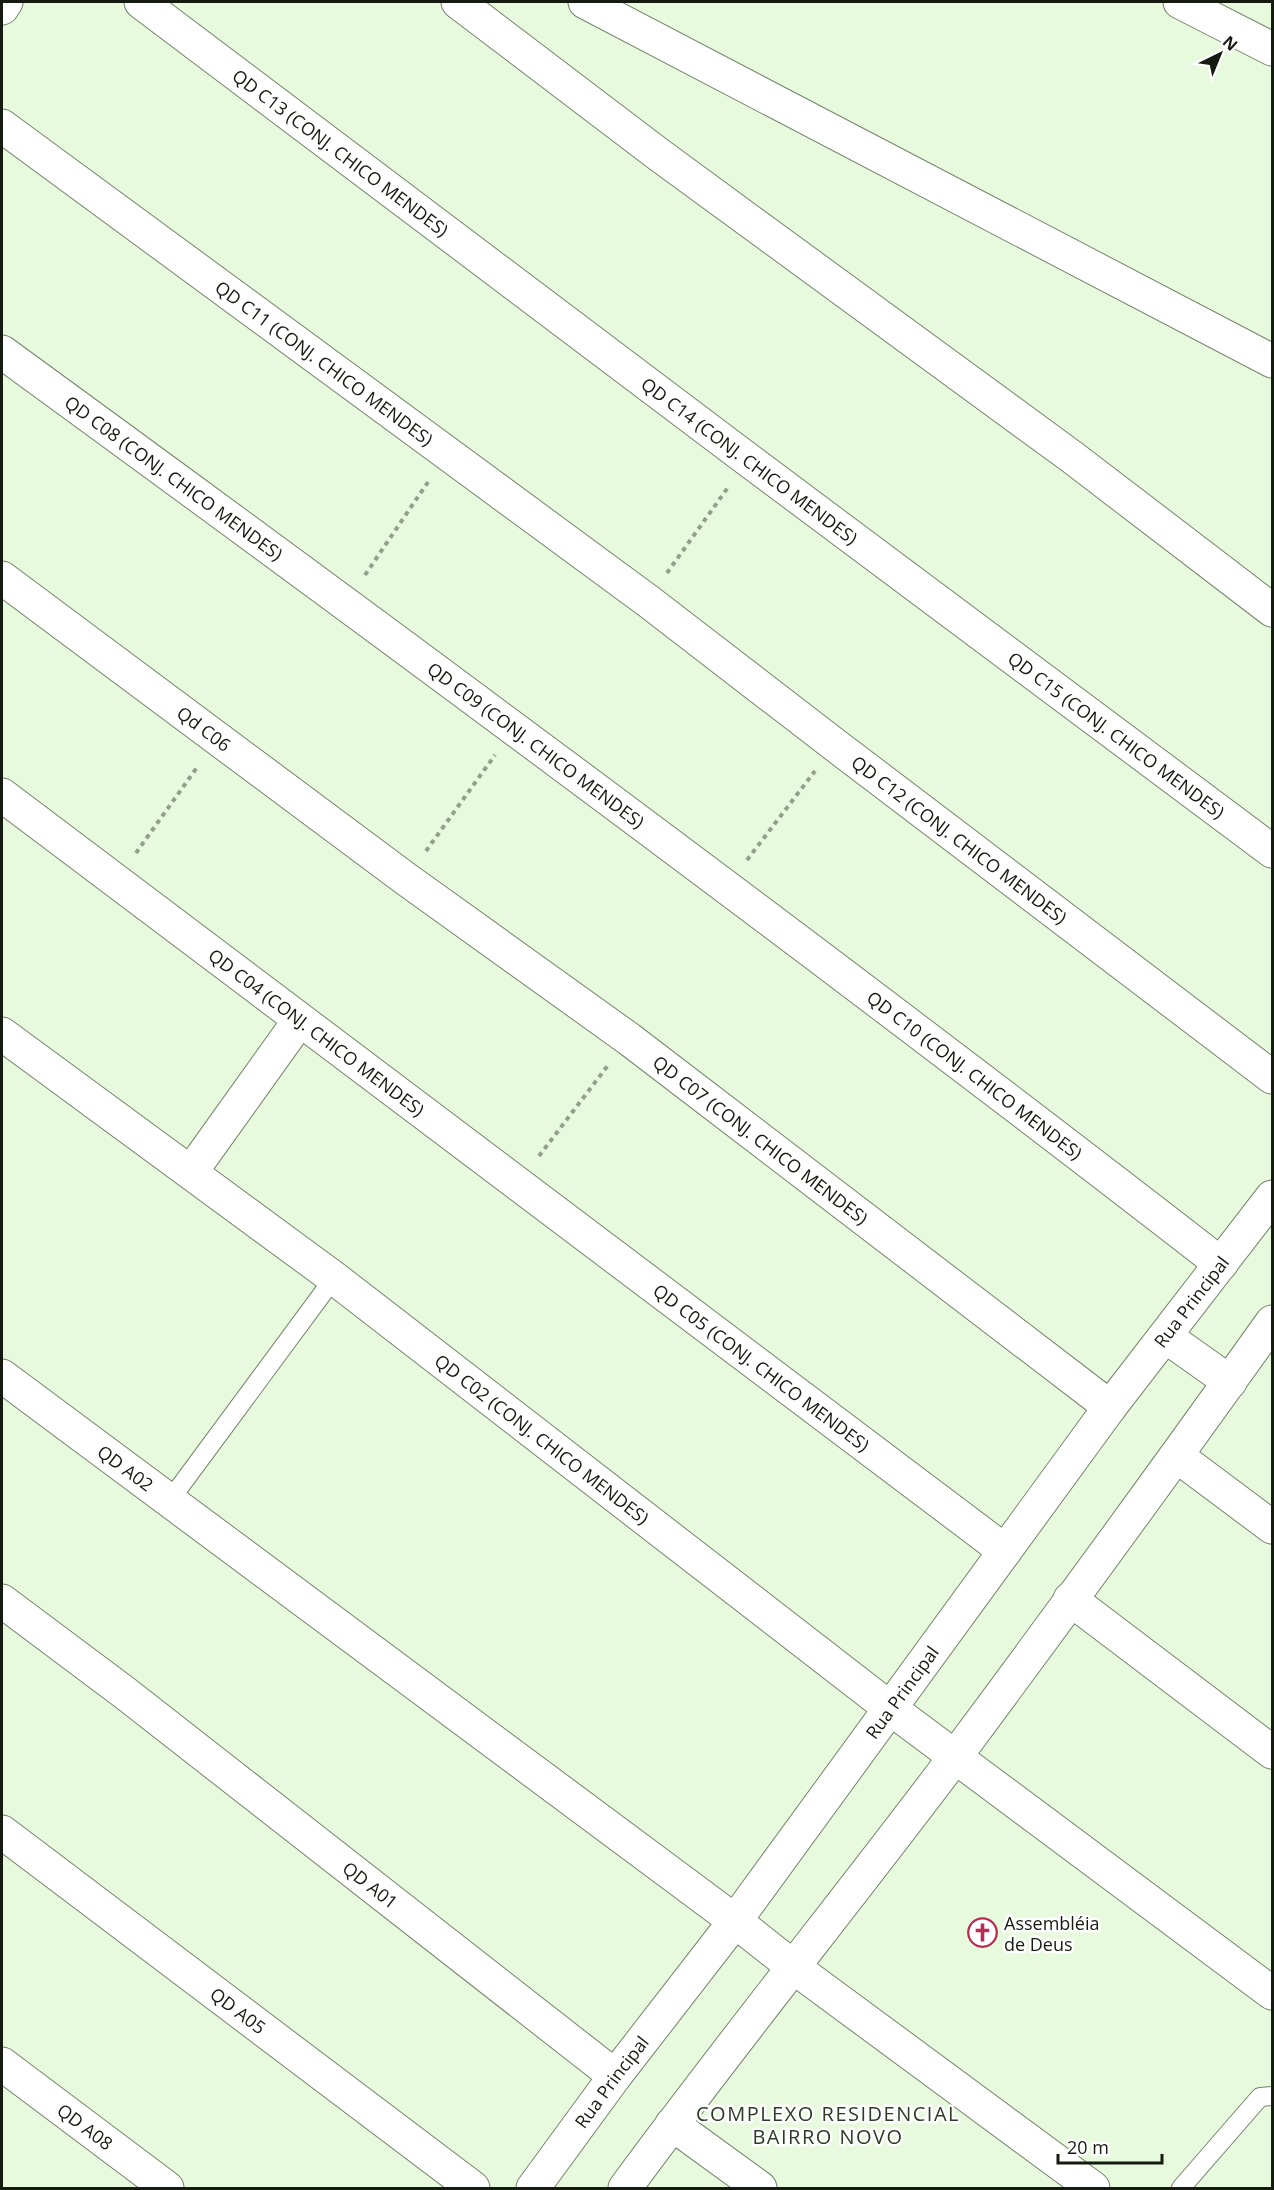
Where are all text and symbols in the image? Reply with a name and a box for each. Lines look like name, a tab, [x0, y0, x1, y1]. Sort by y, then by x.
north arrow	[1190, 24, 1250, 84]
text: N	[1218, 31, 1242, 56]
street label: QD C13 (CONJ. CHICO MENDES)	[228, 63, 453, 242]
street label: QD C11 (CONJ. CHICO MENDES)	[211, 275, 438, 451]
street label: QD C14 (CONJ. CHICO MENDES)	[637, 372, 863, 550]
street label: QD C08 (CONJ. CHICO MENDES)	[60, 390, 288, 566]
street label: QD C15 (CONJ. CHICO MENDES)	[1003, 646, 1230, 824]
street label: QD C09 (CONJ. CHICO MENDES)	[423, 656, 649, 834]
street label: Qd C06	[172, 701, 236, 757]
street label: QD C12 (CONJ. CHICO MENDES)	[847, 750, 1072, 929]
street label: QD C04 (CONJ. CHICO MENDES)	[204, 943, 430, 1121]
street label: QD C10 (CONJ. CHICO MENDES)	[862, 985, 1087, 1165]
street label: QD C07 (CONJ. CHICO MENDES)	[648, 1050, 873, 1230]
street label: Rua Principal	[1148, 1251, 1234, 1352]
street label: QD C05 (CONJ. CHICO MENDES)	[649, 1278, 874, 1457]
street label: QD C02 (CONJ. CHICO MENDES)	[430, 1348, 654, 1529]
street label: QD A02	[93, 1439, 158, 1497]
street label: Rua Principal	[860, 1641, 944, 1744]
street label: QD A01	[338, 1856, 403, 1914]
place label: Assembléia de Deus	[1004, 1911, 1100, 1956]
church icon: Assembléia de Deus	[967, 1917, 999, 1949]
street label: QD A05	[205, 1982, 271, 2039]
street label: Rua Principal	[569, 2031, 654, 2133]
street label: QD A08	[52, 2098, 118, 2155]
district label: COMPLEXO RESIDENCIAL BAIRRO NOVO	[696, 2100, 960, 2150]
scale bar	[1058, 2127, 1162, 2165]
text: 20 m	[1067, 2135, 1109, 2159]

